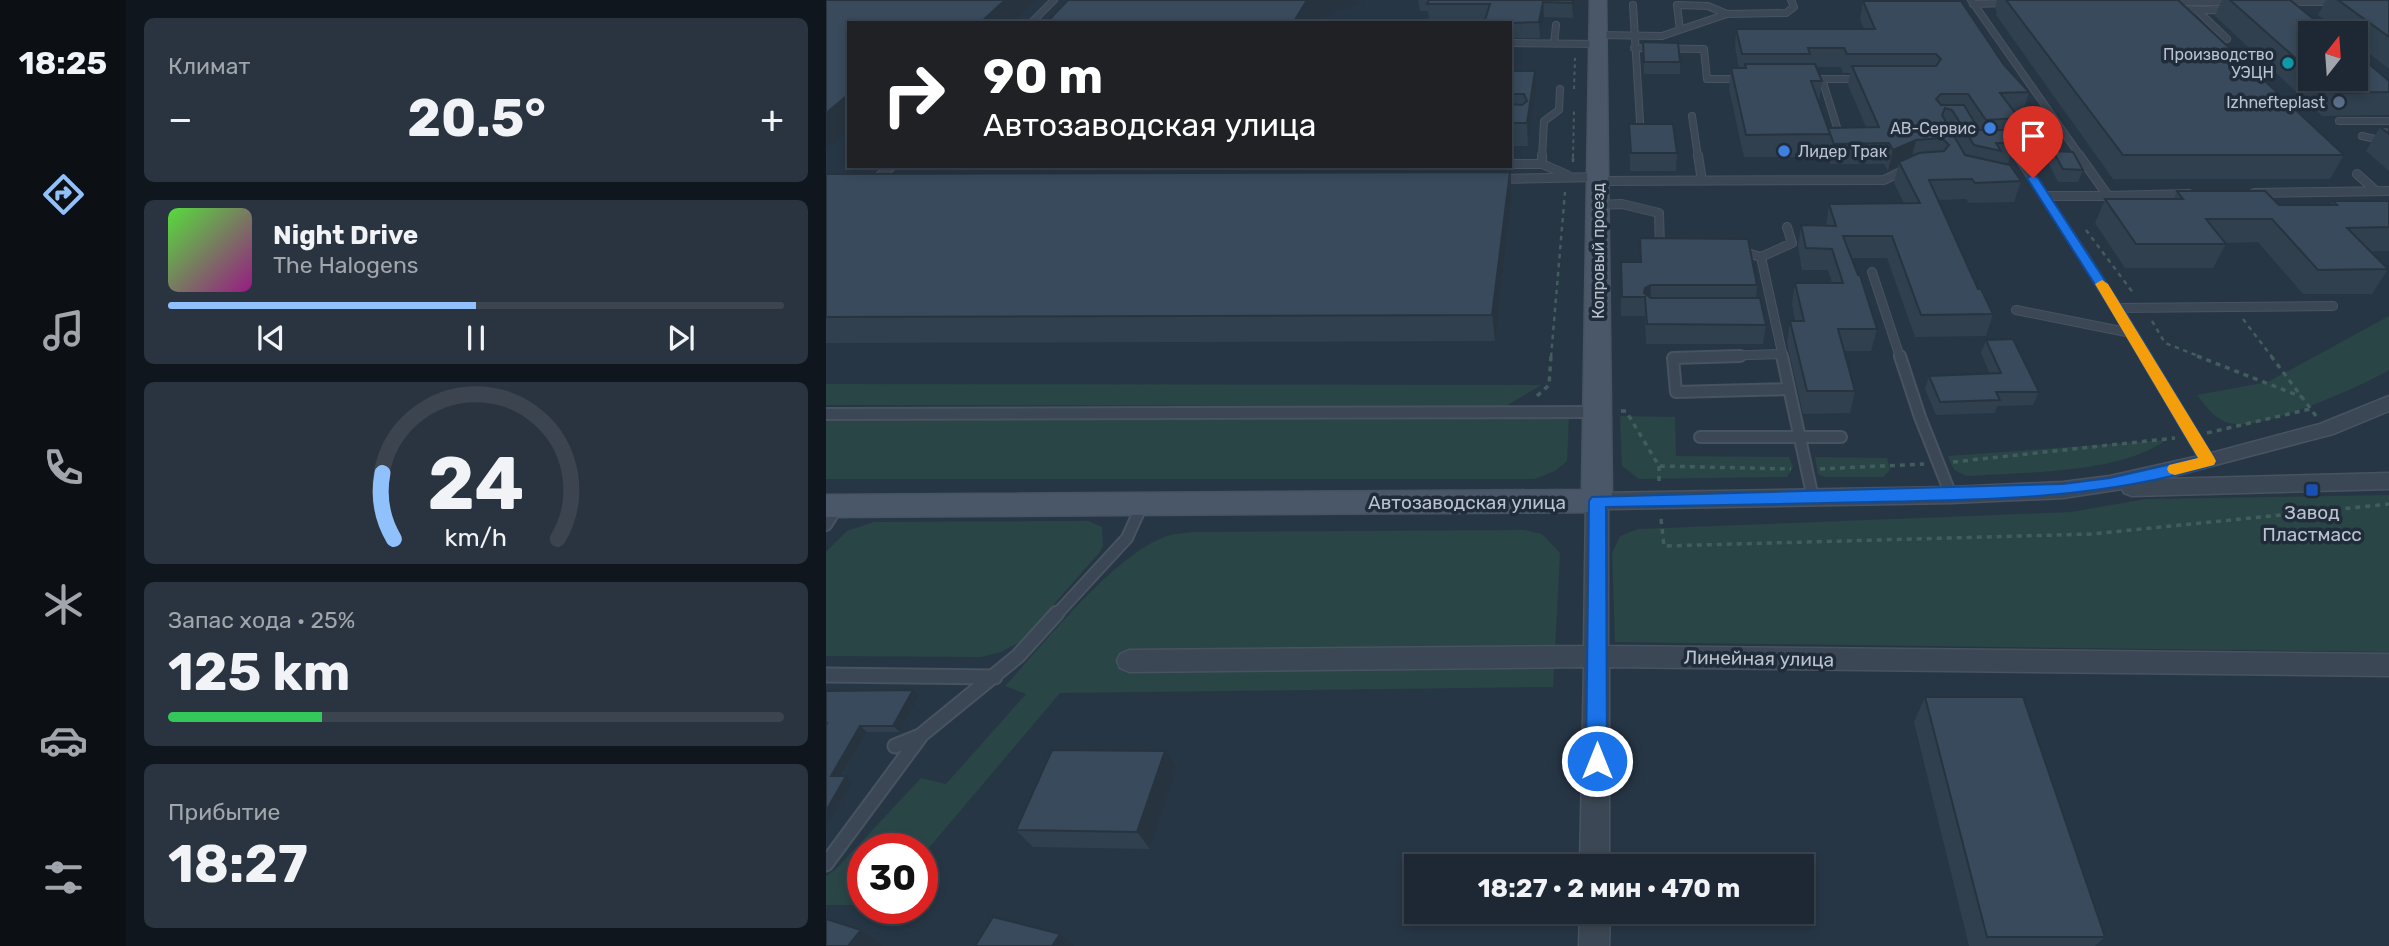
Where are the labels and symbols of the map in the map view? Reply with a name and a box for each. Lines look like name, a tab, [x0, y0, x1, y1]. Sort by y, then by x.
north arrow	[2298, 21, 2368, 91]
place label: Производство УЭЦН	[2163, 45, 2274, 82]
marker: Производство УЭЦН	[2280, 55, 2296, 71]
place label: Izhnefteplast	[2226, 93, 2325, 112]
marker: Izhnefteplast	[2331, 94, 2347, 110]
pin	[2003, 106, 2063, 178]
place label: АВ-Сервис	[1890, 119, 1976, 138]
marker: АВ-Сервис	[1982, 120, 1998, 136]
place label: Лидер Трак	[1798, 142, 1888, 161]
marker: Лидер Трак	[1776, 143, 1792, 159]
street label: Копровый проезд	[1589, 183, 1608, 319]
marker: Завод Пластмасс	[2304, 482, 2320, 498]
street label: Автозаводская улица	[1368, 491, 1566, 514]
place label: Завод Пластмасс	[2262, 501, 2362, 546]
street label: Линейная улица	[1684, 646, 1834, 671]
position arrow	[1560, 724, 1634, 798]
speed limit sign: 30	[847, 833, 938, 924]

